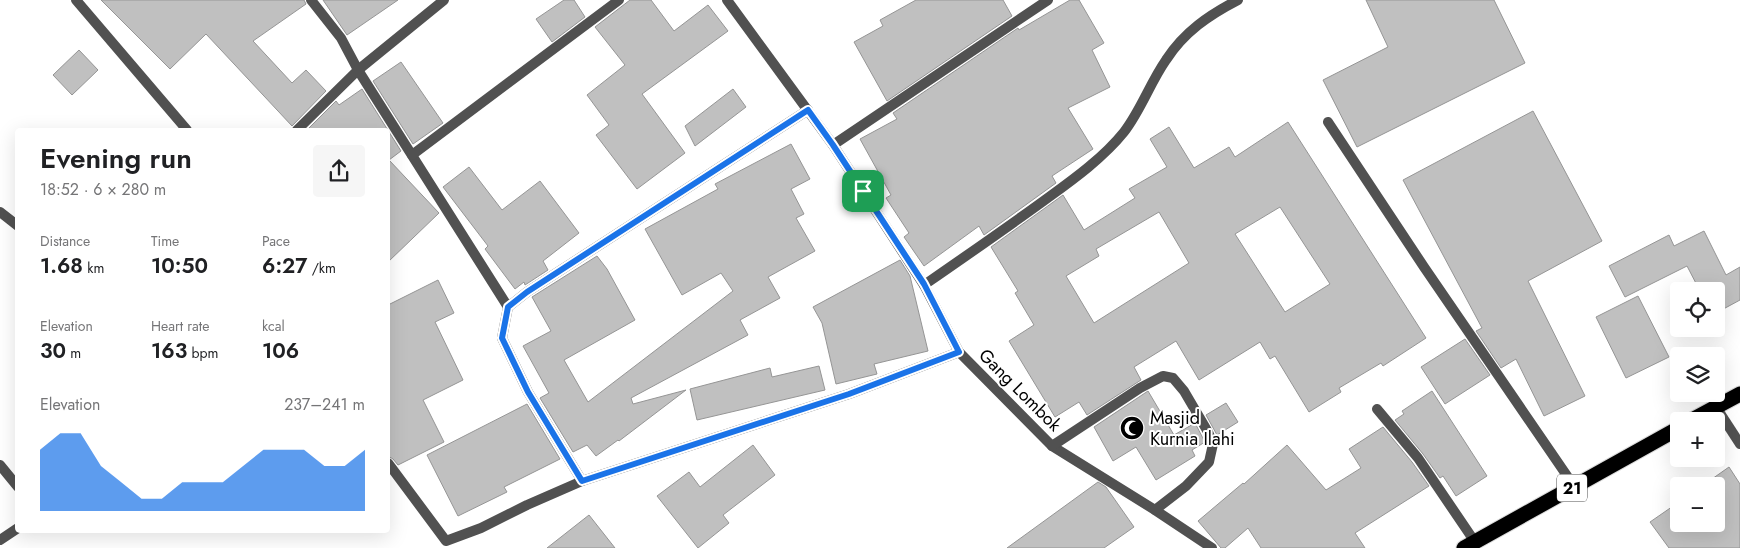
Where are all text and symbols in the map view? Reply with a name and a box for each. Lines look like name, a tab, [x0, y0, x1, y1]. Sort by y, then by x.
text: Evening run	[40, 138, 192, 179]
button: share	[313, 145, 365, 197]
pin	[842, 170, 884, 212]
icon: arrive	[849, 177, 877, 205]
text: 18:52 · 6 × 280 m	[40, 178, 166, 201]
text: Distance	[40, 231, 90, 251]
text: Time	[151, 231, 179, 251]
text: Pace	[262, 231, 290, 251]
text: 1.68	[40, 251, 83, 281]
text: 10:50	[151, 251, 208, 281]
text: 6:27	[262, 251, 307, 281]
text: km	[83, 258, 104, 278]
text: /km	[307, 258, 336, 278]
map controls	[1670, 282, 1725, 532]
button: locate	[1670, 282, 1725, 337]
text: Elevation	[40, 316, 93, 336]
text: Heart rate	[151, 316, 209, 336]
text: kcal	[262, 316, 285, 336]
text: 30	[40, 336, 66, 366]
text: 163	[151, 336, 187, 366]
text: 106	[262, 336, 299, 366]
text: m	[66, 343, 81, 363]
text: bpm	[187, 343, 218, 363]
street label: Gang Lombok	[973, 343, 1067, 437]
button: layers	[1670, 347, 1725, 402]
text: Elevation	[40, 393, 100, 416]
text: 237–241 m	[284, 393, 365, 416]
place label: Masjid Kurnia Ilahi	[1150, 405, 1235, 452]
button: +	[1670, 412, 1725, 467]
mosque icon: Masjid Kurnia Ilahi	[1119, 415, 1145, 441]
road number: 21	[1557, 474, 1587, 502]
button: −	[1670, 477, 1725, 532]

